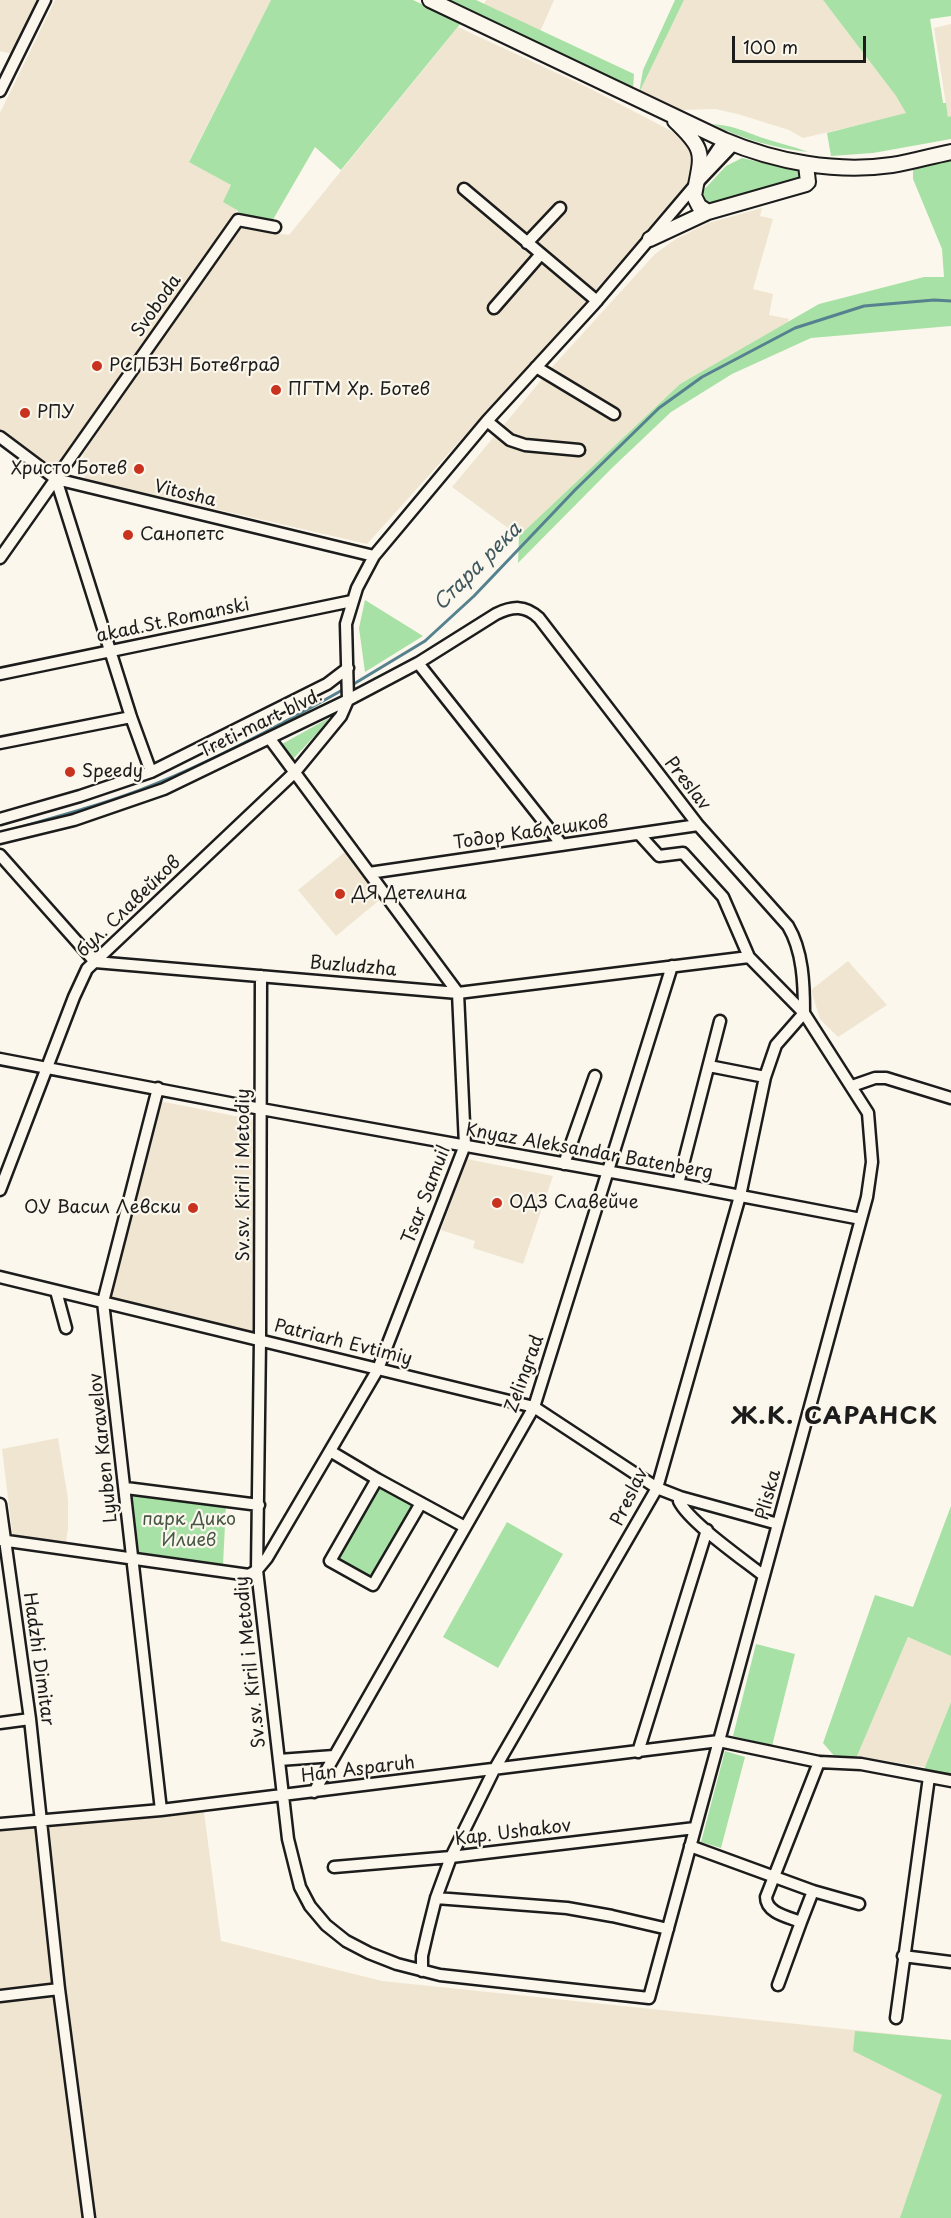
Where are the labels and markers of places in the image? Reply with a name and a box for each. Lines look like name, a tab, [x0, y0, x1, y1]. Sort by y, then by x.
place label: РСПБЗН Ботевград	[109, 355, 280, 377]
marker: РСПБЗН Ботевград	[90, 359, 104, 373]
place label: ПГТМ Хр. Ботев	[288, 379, 430, 401]
marker: ПГТМ Хр. Ботев	[269, 383, 283, 397]
place label: РПУ	[37, 402, 74, 424]
marker: РПУ	[18, 406, 32, 420]
place label: Христо Ботев	[11, 458, 127, 480]
marker: Христо Ботев	[132, 462, 146, 476]
place label: Санопетс	[140, 524, 224, 546]
marker: Санопетс	[121, 528, 135, 542]
place label: Speedy	[82, 761, 143, 783]
marker: Speedy	[63, 765, 77, 779]
place label: ДЯ Детелина	[352, 883, 466, 905]
marker: ДЯ Детелина	[333, 887, 347, 901]
place label: ОДЗ Славейче	[509, 1192, 639, 1214]
marker: ОДЗ Славейче	[490, 1196, 504, 1210]
place label: ОУ Васил Левски	[24, 1197, 181, 1219]
marker: ОУ Васил Левски	[186, 1201, 200, 1215]

